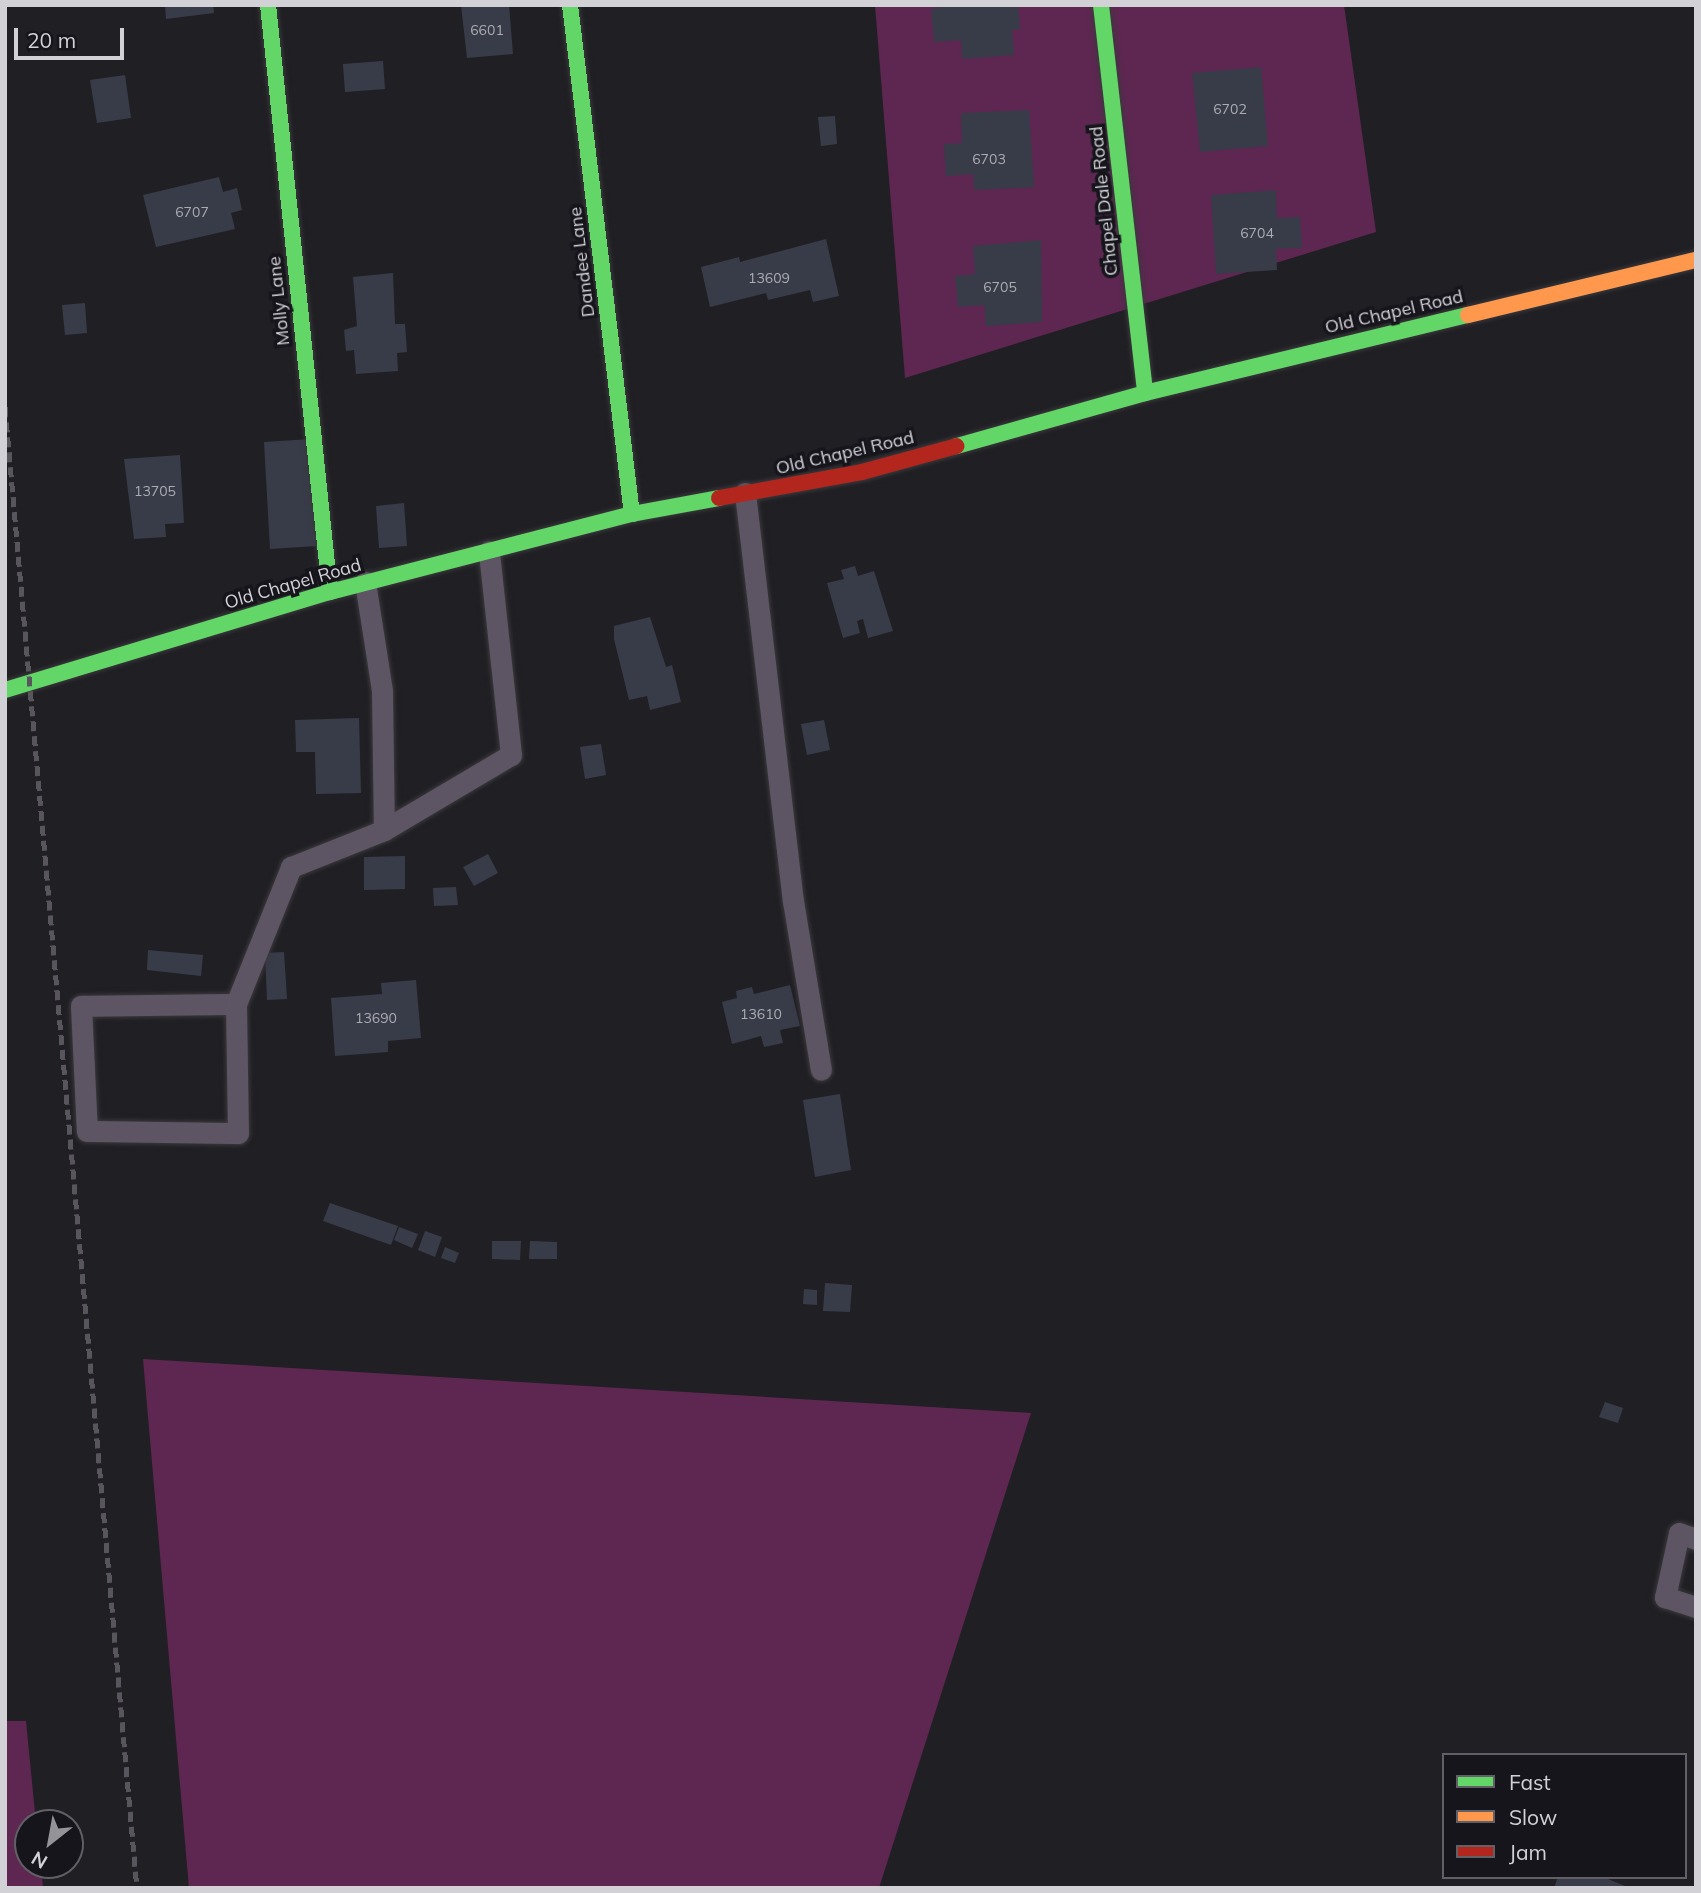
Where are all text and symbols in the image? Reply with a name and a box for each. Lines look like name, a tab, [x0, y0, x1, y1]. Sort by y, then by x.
scale bar	[18, 14, 128, 58]
house number: 6601	[470, 22, 504, 38]
text: 20 m	[27, 27, 76, 53]
house number: 6702	[1213, 101, 1247, 117]
street label: Chapel Dale Road	[1085, 125, 1123, 277]
house number: 6703	[972, 151, 1006, 167]
house number: 6707	[175, 204, 209, 220]
street label: Dandee Lane	[565, 206, 599, 318]
house number: 6704	[1240, 225, 1274, 241]
street label: Molly Lane	[264, 255, 294, 347]
house number: 13609	[748, 270, 790, 286]
house number: 6705	[983, 279, 1017, 295]
street label: Old Chapel Road	[1323, 286, 1465, 338]
street label: Old Chapel Road	[774, 427, 916, 479]
house number: 13705	[134, 483, 176, 499]
street label: Old Chapel Road	[222, 554, 364, 614]
house number: 13610	[740, 1006, 782, 1022]
house number: 13690	[355, 1010, 397, 1026]
legend	[1442, 1753, 1687, 1879]
text: Fast	[1509, 1769, 1551, 1795]
text: Slow	[1509, 1804, 1557, 1830]
north arrow	[14, 1809, 84, 1879]
text: Jam	[1509, 1839, 1547, 1865]
text: N	[27, 1846, 52, 1874]

